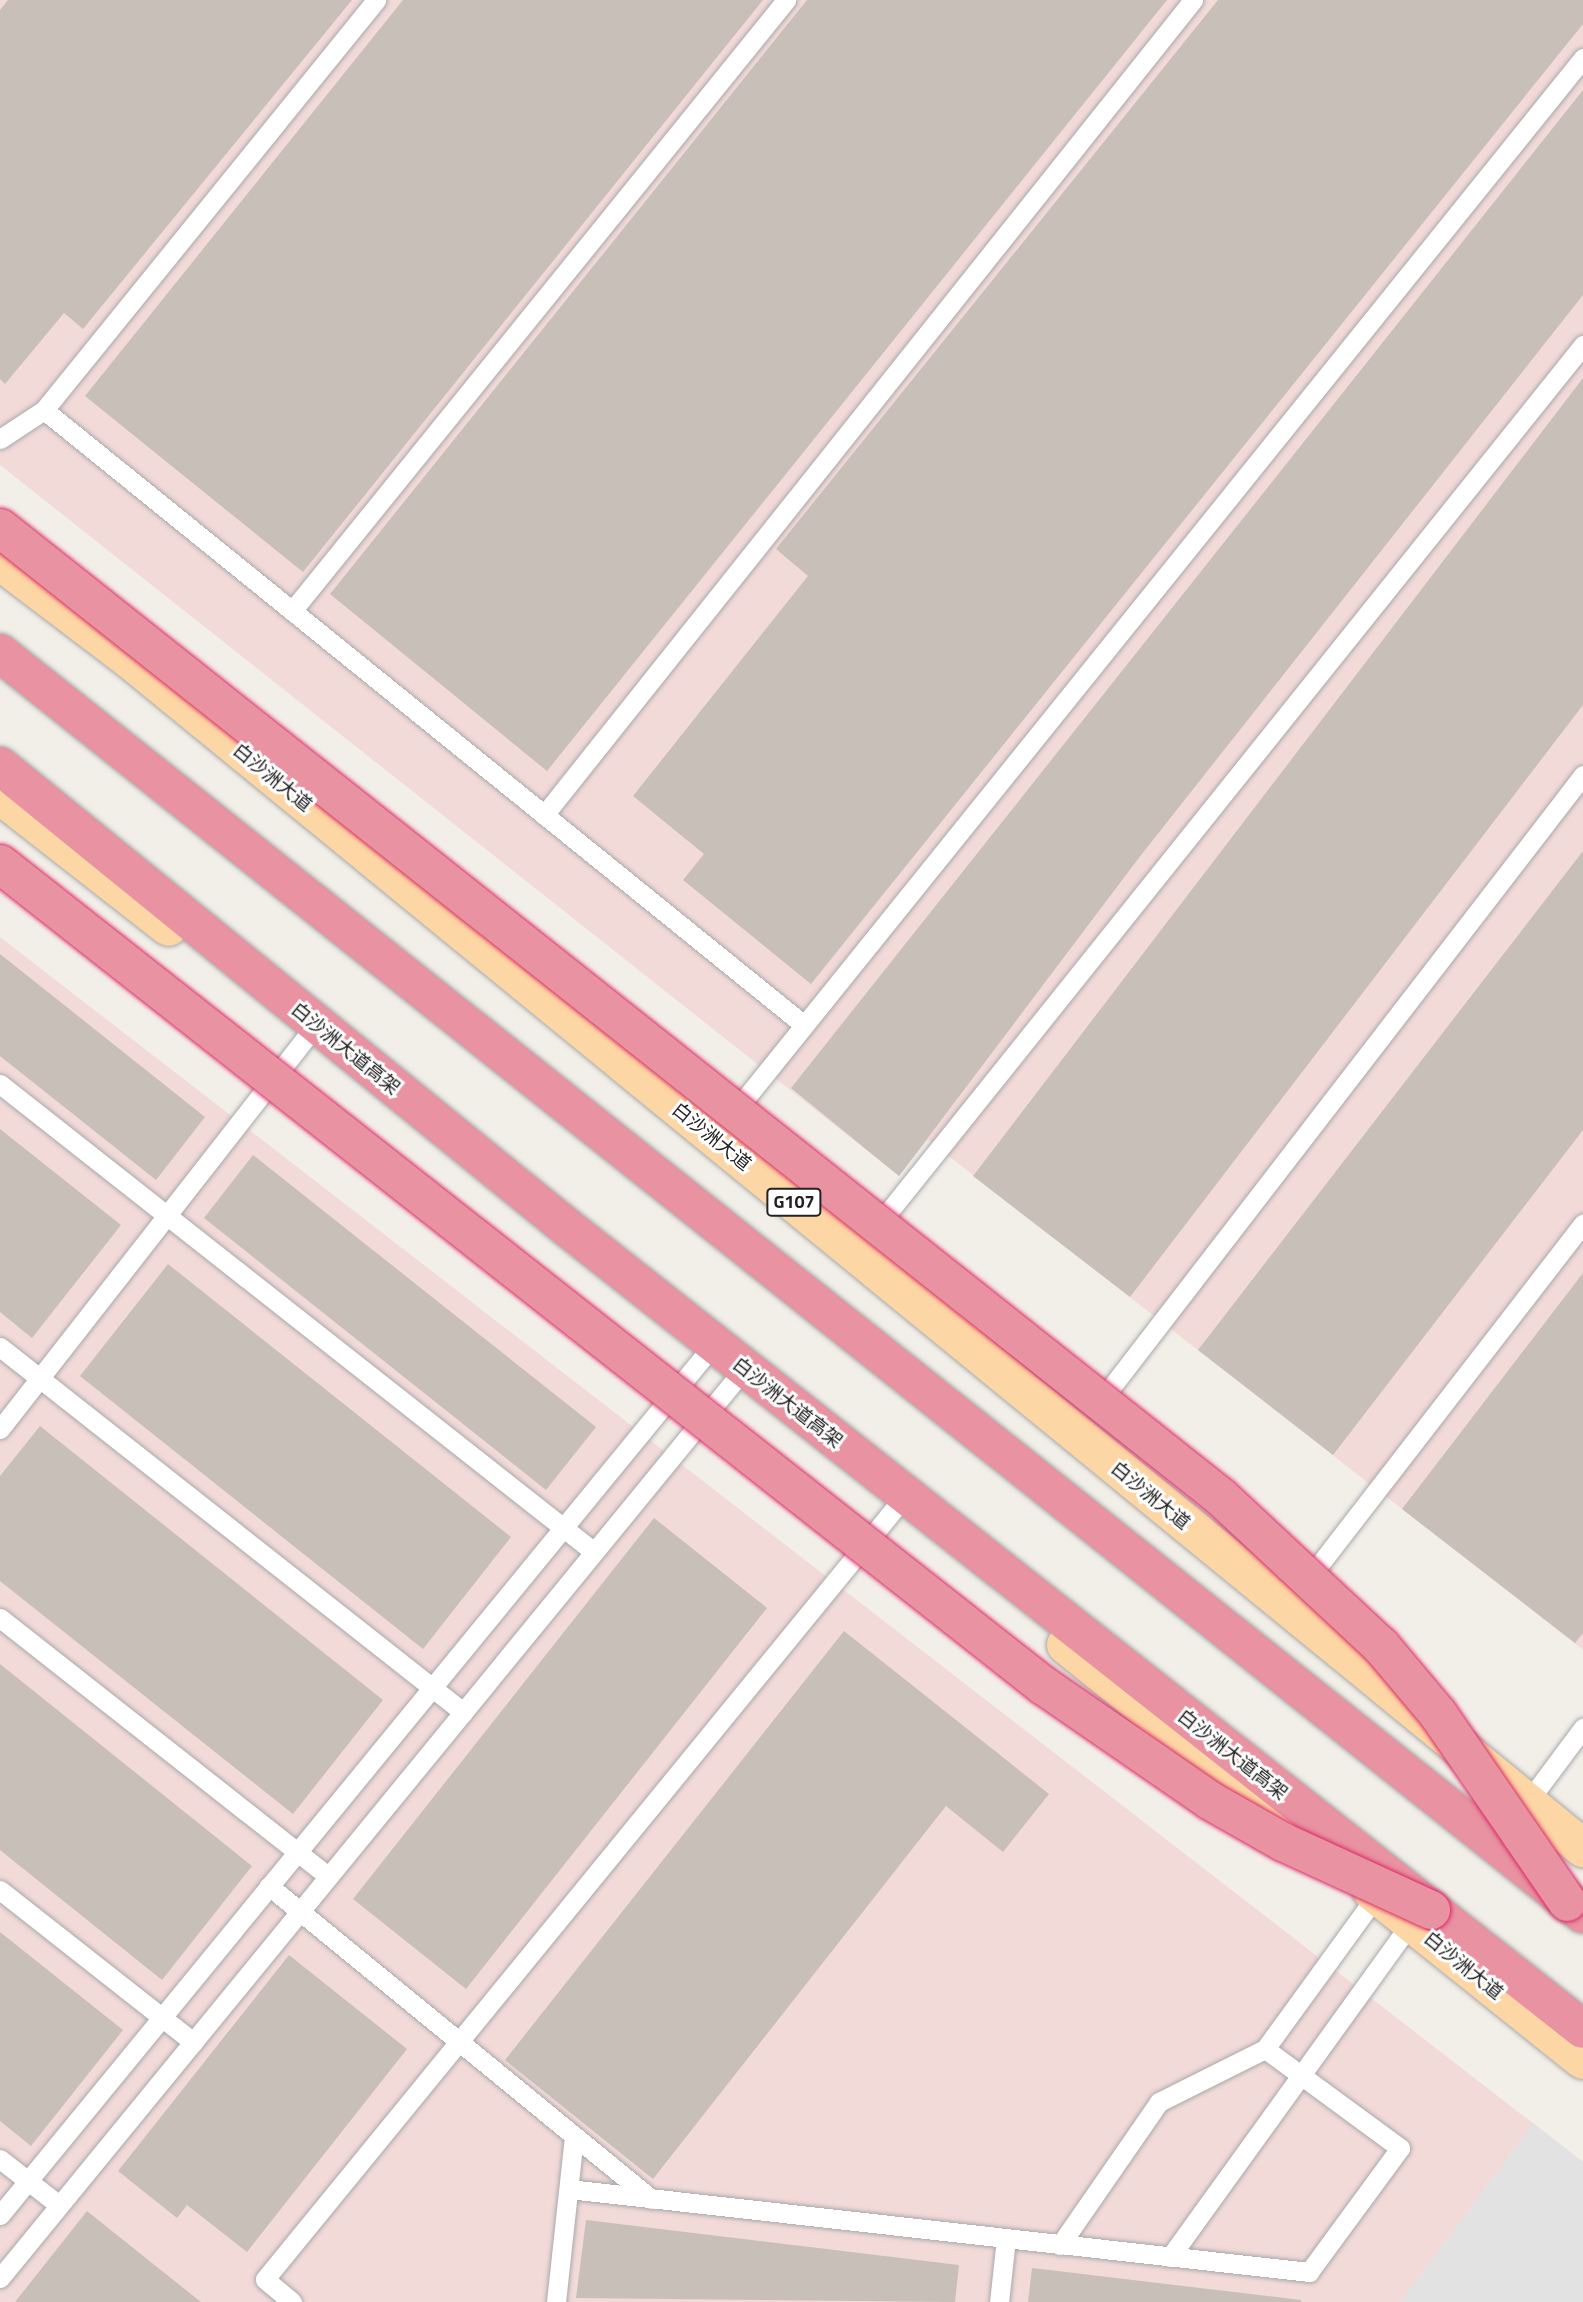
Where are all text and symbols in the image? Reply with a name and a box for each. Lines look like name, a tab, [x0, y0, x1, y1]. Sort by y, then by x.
street label: 白沙洲大道	[229, 738, 317, 816]
street label: 白沙洲大道高架	[287, 997, 405, 1099]
street label: 白沙洲大道	[668, 1097, 756, 1175]
road number: G107	[766, 1188, 822, 1217]
street label: 白沙洲大道高架	[729, 1352, 847, 1452]
street label: 白沙洲大道	[1107, 1456, 1195, 1534]
street label: 白沙洲大道高架	[1174, 1704, 1292, 1804]
street label: 白沙洲大道	[1420, 1926, 1508, 2004]

